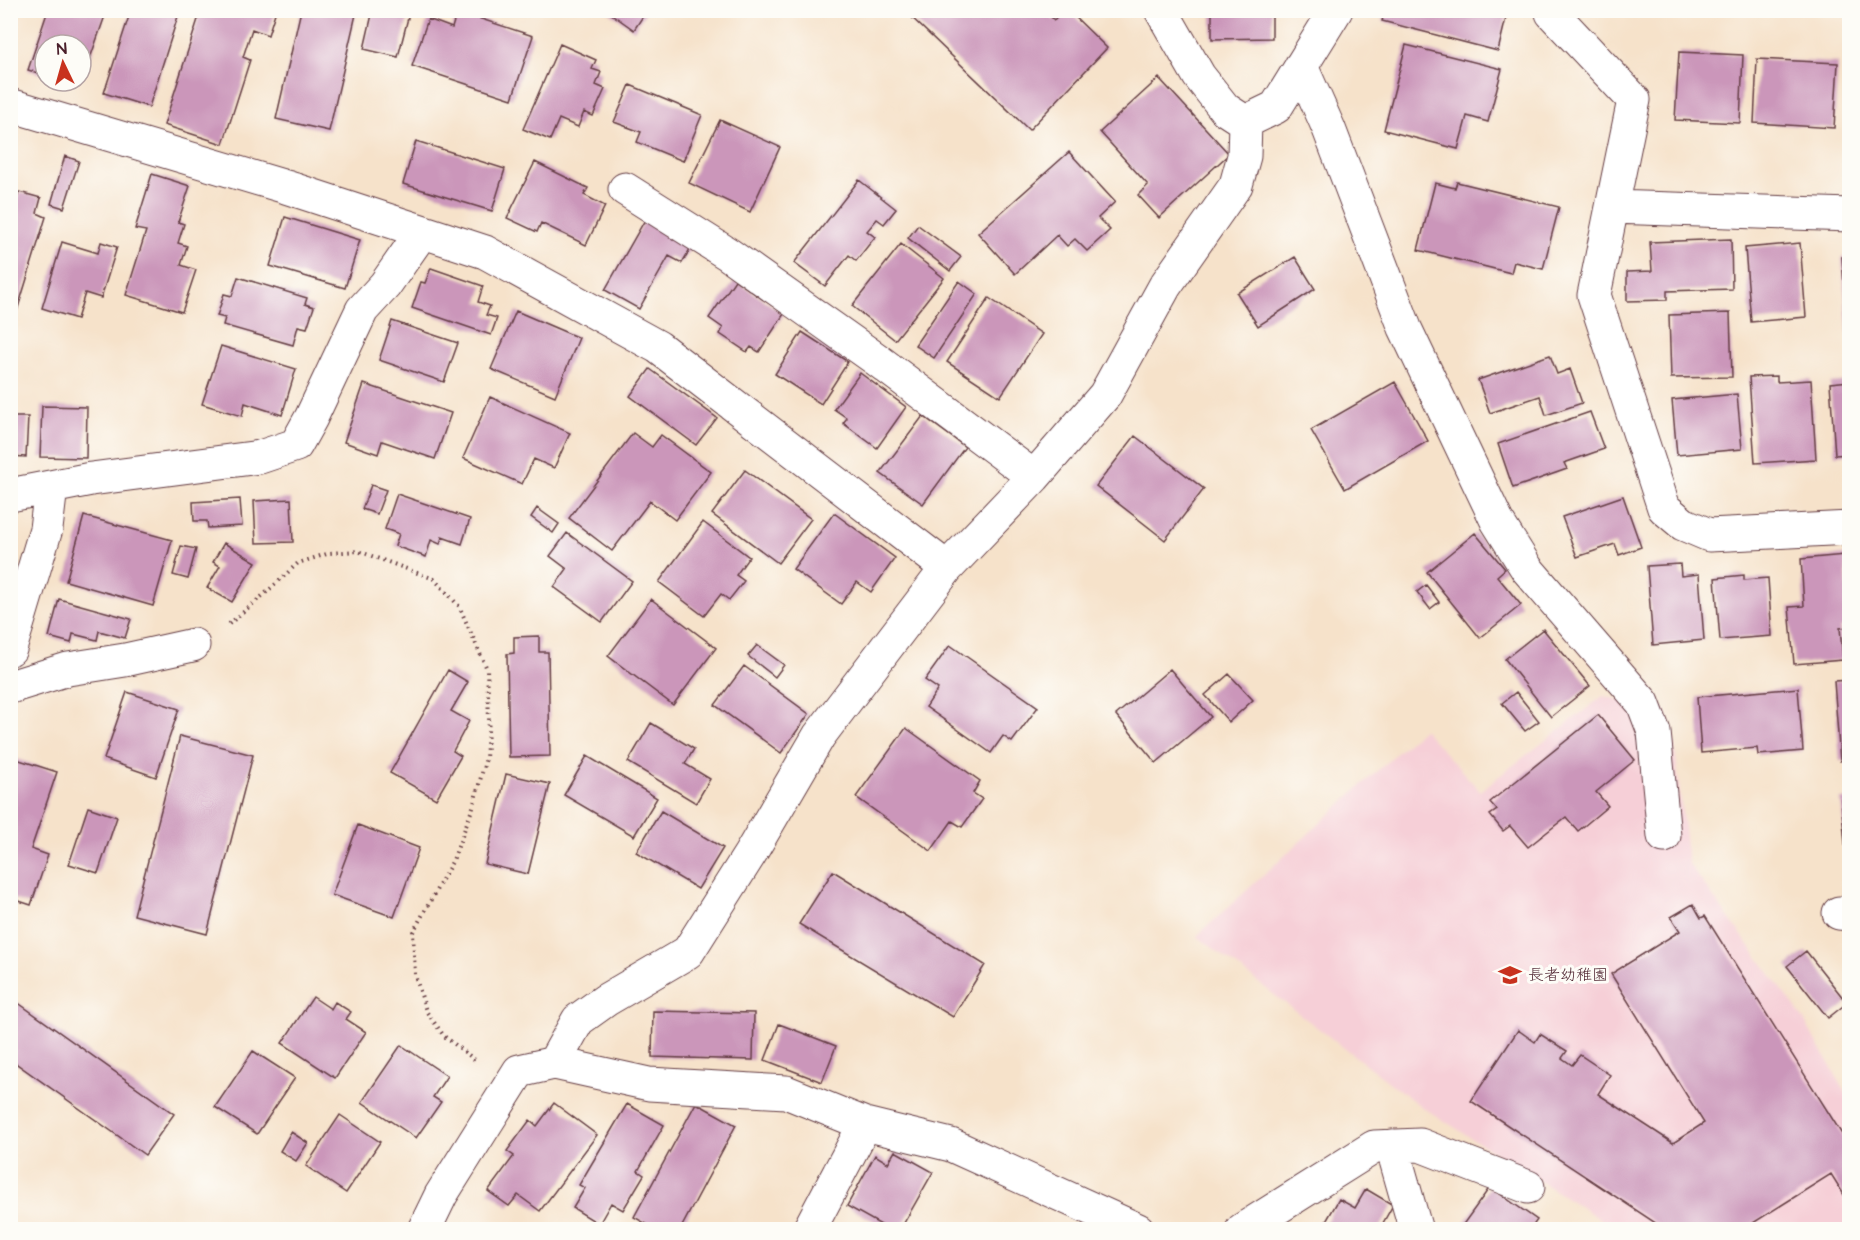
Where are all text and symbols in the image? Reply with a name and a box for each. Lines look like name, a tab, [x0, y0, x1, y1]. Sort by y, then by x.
north arrow	[33, 33, 93, 93]
text: N	[56, 38, 68, 60]
school or university icon: 長者幼稚園	[1497, 962, 1523, 988]
place label: 長者幼稚園	[1528, 964, 1608, 986]

